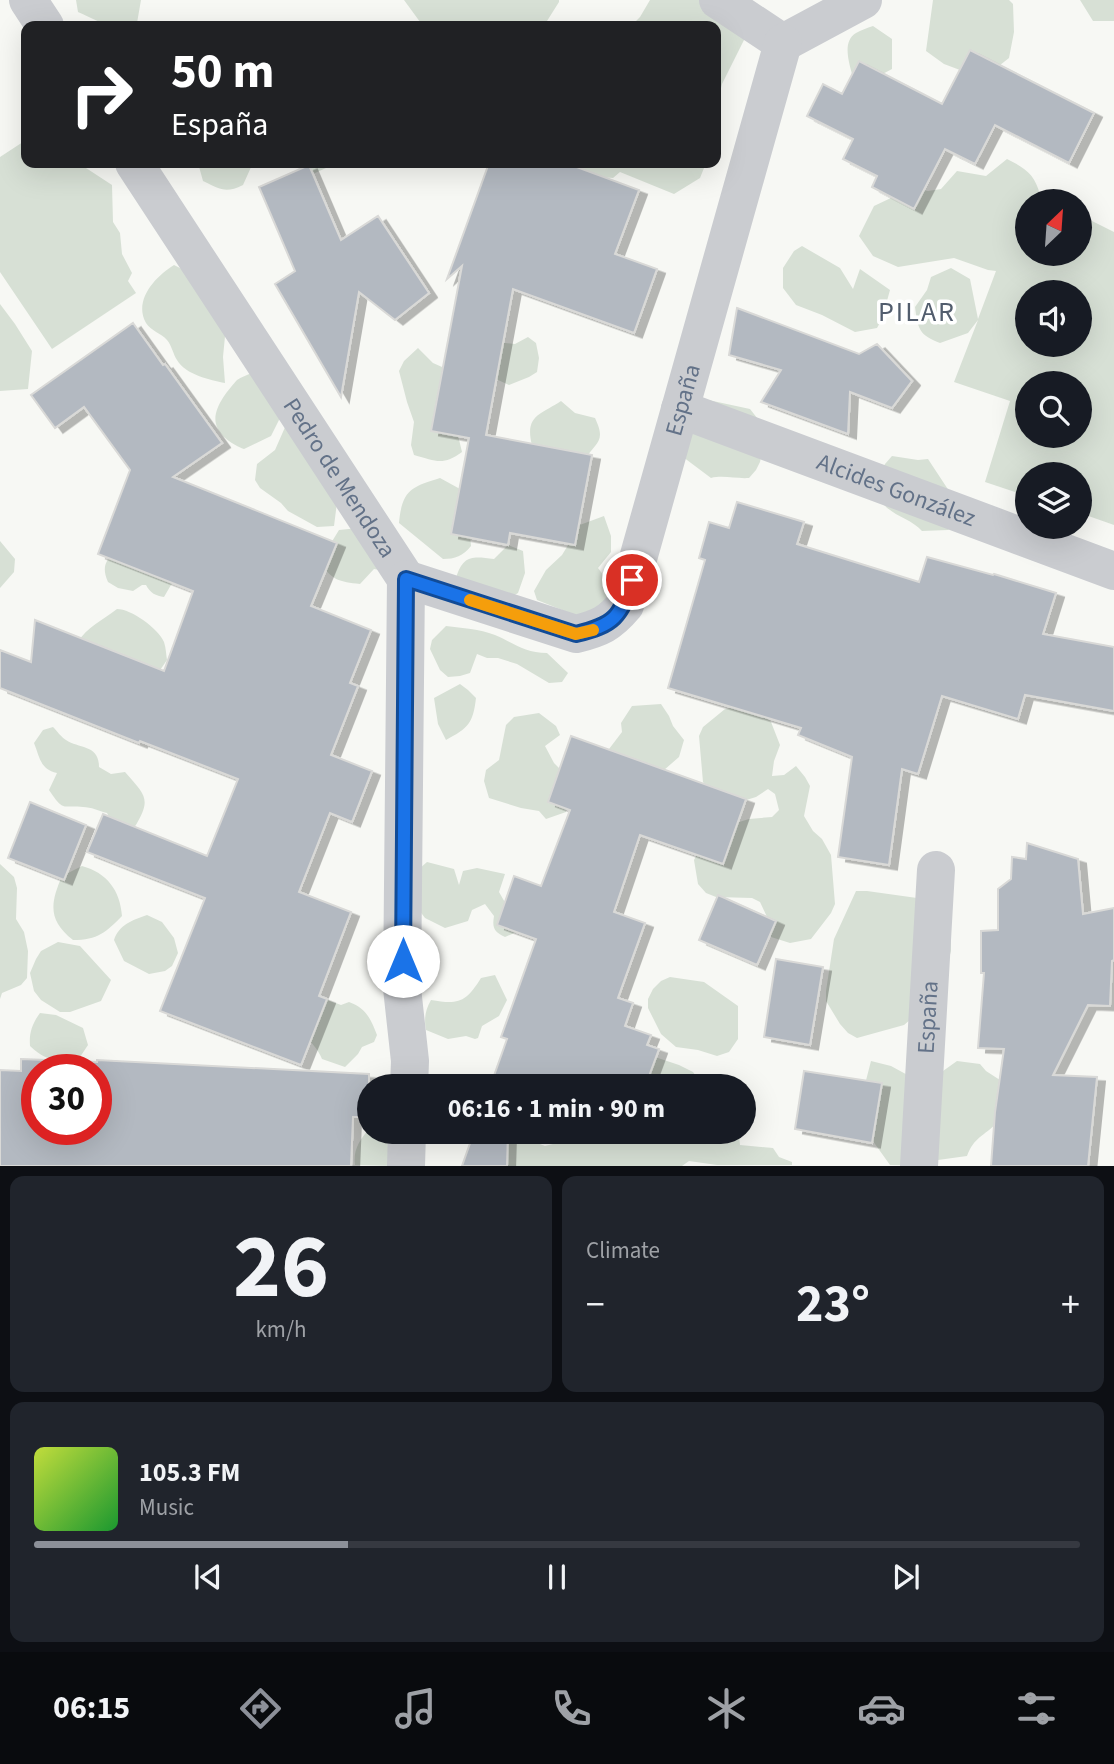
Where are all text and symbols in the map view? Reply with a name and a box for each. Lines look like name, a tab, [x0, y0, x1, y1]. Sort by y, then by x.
text: 50 m	[171, 37, 275, 107]
icon: right	[56, 49, 147, 140]
text: España	[171, 102, 268, 148]
north arrow	[1015, 189, 1092, 266]
map controls	[1015, 189, 1092, 539]
button: sound	[1015, 280, 1092, 357]
district label: PILAR	[878, 292, 956, 332]
street label: España	[656, 360, 709, 440]
button: search	[1015, 371, 1092, 448]
street label: Pedro de Mendoza	[275, 391, 405, 565]
street label: Alcides González	[812, 444, 981, 535]
button: layers	[1015, 462, 1092, 539]
pin	[602, 550, 662, 610]
icon: arrive	[613, 561, 651, 599]
position arrow	[366, 924, 440, 998]
street label: España	[908, 980, 947, 1055]
speed limit sign: 30	[21, 1054, 112, 1145]
text: 06:16 · 1 min · 90 m	[448, 1090, 665, 1127]
text: 26	[233, 1203, 329, 1332]
text: Climate	[586, 1234, 660, 1267]
text: 23°	[796, 1268, 870, 1342]
text: −	[586, 1278, 605, 1332]
text: +	[1061, 1278, 1080, 1332]
text: km/h	[255, 1313, 307, 1346]
text: 105.3 FM	[139, 1454, 240, 1491]
text: Music	[139, 1491, 194, 1524]
icon: previous	[189, 1558, 227, 1596]
icon: pause	[538, 1558, 576, 1596]
icon: next	[887, 1558, 925, 1596]
icon: directions	[236, 1684, 285, 1733]
icon: music	[391, 1684, 440, 1733]
icon: phone	[547, 1684, 596, 1733]
icon: climate	[702, 1684, 751, 1733]
icon: car	[857, 1684, 906, 1733]
icon: filters	[1012, 1684, 1061, 1733]
text: 06:15	[53, 1685, 130, 1731]

